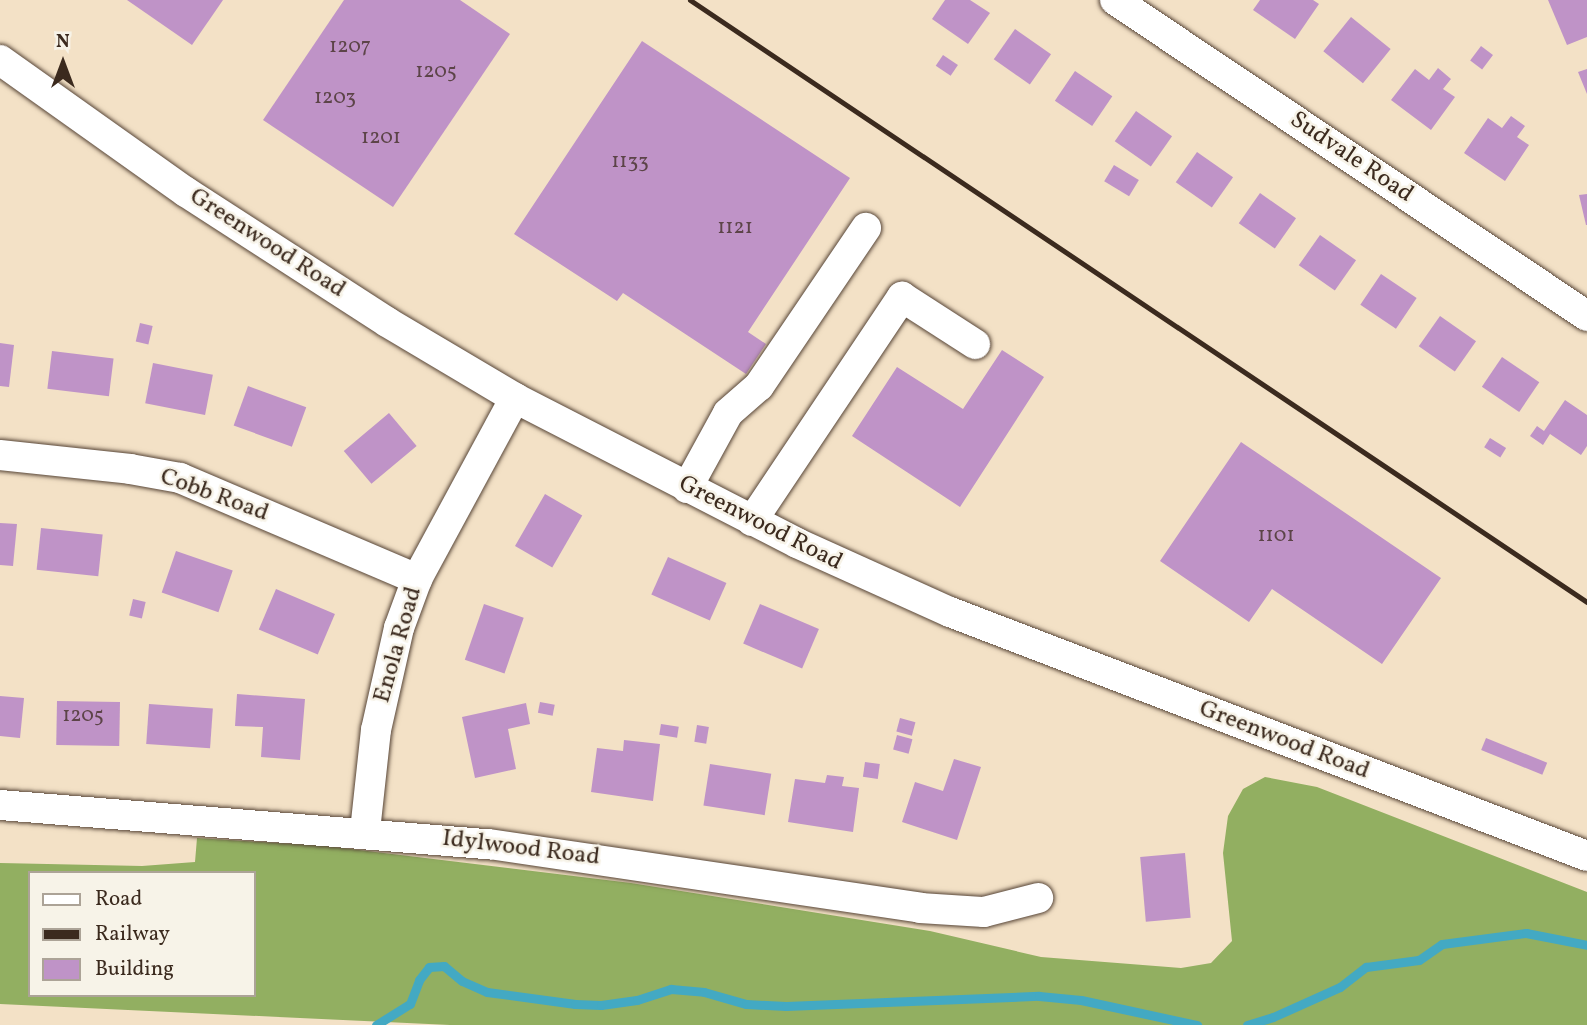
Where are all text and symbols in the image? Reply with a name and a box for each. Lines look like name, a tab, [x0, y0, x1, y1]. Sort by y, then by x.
north arrow	[28, 28, 98, 98]
text: N	[56, 29, 70, 55]
house number: 1207	[329, 34, 371, 60]
house number: 1205	[415, 59, 457, 85]
house number: 1203	[314, 85, 356, 111]
street label: Sudvale Road	[1284, 106, 1418, 210]
house number: 1201	[361, 125, 401, 151]
house number: 1133	[611, 149, 649, 175]
street label: Greenwood Road	[184, 183, 350, 305]
house number: 1121	[717, 215, 753, 241]
street label: Cobb Road	[156, 463, 272, 529]
street label: Greenwood Road	[673, 470, 847, 578]
house number: 1101	[1257, 523, 1295, 549]
street label: Enola Road	[369, 584, 429, 706]
street label: Greenwood Road	[1195, 695, 1373, 787]
house number: 1205	[62, 703, 104, 729]
street label: Idylwood Road	[441, 825, 601, 873]
legend	[28, 871, 256, 997]
text: Road	[95, 885, 142, 914]
text: Railway	[95, 920, 170, 949]
text: Building	[95, 955, 174, 984]

